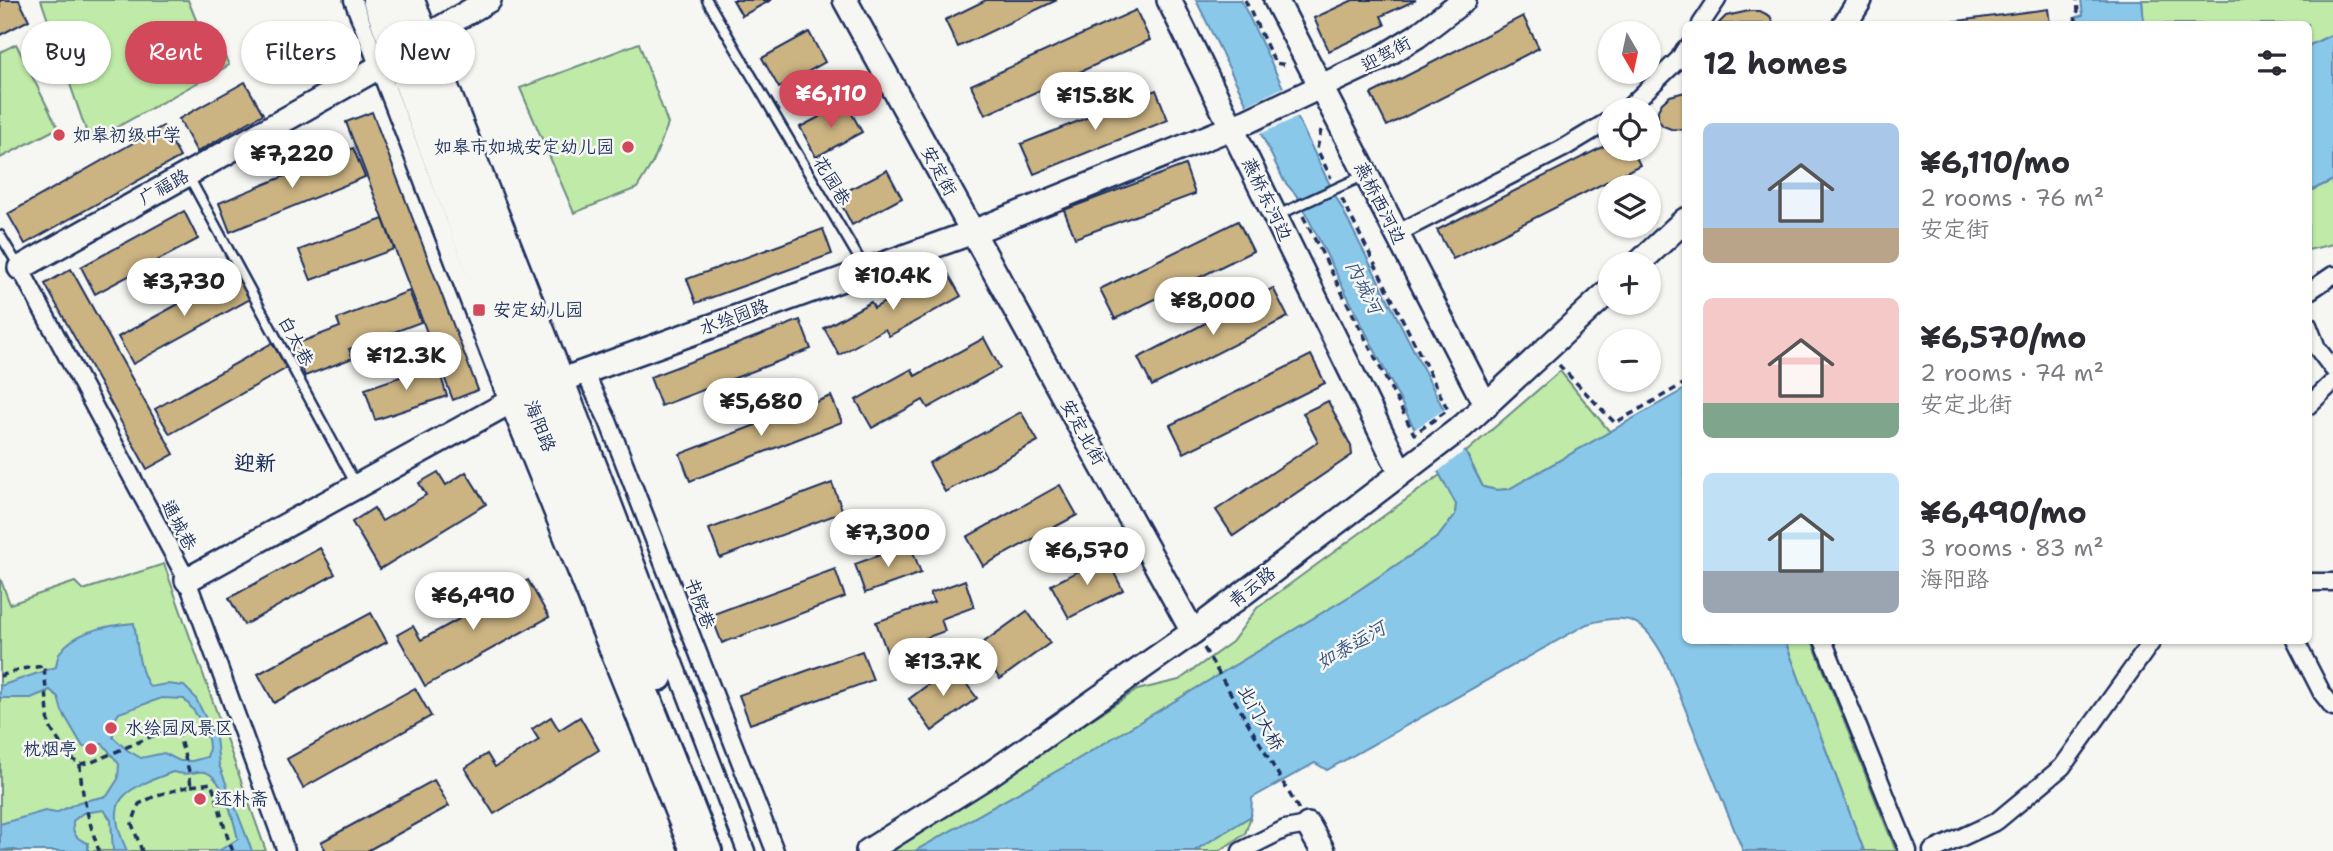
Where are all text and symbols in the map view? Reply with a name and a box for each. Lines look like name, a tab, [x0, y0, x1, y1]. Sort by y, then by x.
chip: Buy	[21, 21, 111, 84]
chip: Rent	[125, 21, 227, 84]
chip: Filters	[241, 21, 361, 84]
chip: New	[375, 21, 475, 84]
north arrow	[1598, 21, 1661, 84]
map controls	[1598, 21, 1661, 392]
street label: 迎驾街	[1357, 30, 1415, 78]
text: 12 homes	[1703, 43, 1847, 84]
icon: filters	[2253, 44, 2291, 82]
pin: ¥6,110	[774, 71, 888, 130]
pin: ¥15.8K	[1038, 72, 1152, 132]
text: ¥6,110	[795, 78, 867, 108]
text: ¥15.8K	[1056, 80, 1134, 110]
button: locate	[1598, 98, 1661, 161]
place label: 如皋初级中学	[73, 123, 181, 147]
marker: 如皋初级中学	[51, 127, 67, 143]
pin: ¥7,220	[235, 130, 349, 190]
place label: 如皋市如城安定幼儿园	[434, 135, 614, 159]
text: ¥7,220	[250, 138, 334, 168]
marker: 如皋市如城安定幼儿园	[620, 139, 636, 155]
street label: 安定街	[915, 142, 963, 200]
text: ¥6,110/mo	[1920, 142, 2070, 183]
icon: home	[1759, 151, 1843, 235]
street label: 花园巷	[808, 152, 856, 210]
street label: 燕桥东河边	[1236, 153, 1298, 245]
street label: 燕桥西河边	[1349, 157, 1411, 249]
street label: 广福路	[135, 163, 193, 211]
button: layers	[1598, 175, 1661, 238]
text: 2 rooms · 76 m²	[1920, 183, 2104, 213]
text: 安定街	[1920, 214, 1989, 244]
pin: ¥10.4K	[836, 252, 950, 312]
button: +	[1598, 252, 1661, 315]
water label: 内城河	[1340, 256, 1389, 321]
pin: ¥3,730	[127, 258, 241, 318]
text: ¥10.4K	[854, 260, 932, 290]
text: ¥3,730	[143, 266, 225, 296]
pin: ¥8,000	[1156, 278, 1270, 337]
text: ¥8,000	[1170, 285, 1256, 315]
street label: 水绘园路	[696, 293, 772, 341]
place label: 安定幼儿园	[493, 298, 583, 322]
marker: 安定幼儿园	[471, 302, 487, 318]
street label: 白太巷	[273, 312, 319, 370]
text: ¥6,570/mo	[1920, 317, 2087, 358]
icon: home	[1759, 326, 1843, 410]
button: −	[1598, 329, 1661, 392]
pin: ¥12.3K	[349, 332, 463, 392]
text: ¥12.3K	[366, 340, 446, 370]
text: 2 rooms · 74 m²	[1920, 358, 2104, 388]
pin: ¥5,680	[704, 378, 818, 438]
text: ¥5,680	[719, 386, 803, 416]
text: 安定北街	[1920, 389, 2012, 419]
street label: 安定北街	[1055, 395, 1111, 469]
street label: 海阳路	[519, 396, 561, 456]
district label: 迎新	[234, 449, 276, 477]
text: ¥6,490/mo	[1920, 492, 2087, 533]
street label: 通城巷	[156, 496, 202, 554]
icon: home	[1759, 501, 1843, 585]
pin: ¥7,300	[831, 510, 945, 569]
text: ¥7,300	[846, 517, 930, 547]
pin: ¥6,570	[1030, 528, 1144, 587]
text: 3 rooms · 83 m²	[1920, 533, 2104, 563]
text: ¥6,570	[1045, 535, 1129, 565]
street label: 青云路	[1223, 561, 1281, 613]
text: 海阳路	[1920, 564, 1989, 594]
pin: ¥6,490	[416, 572, 530, 632]
street label: 书院巷	[679, 573, 721, 633]
text: ¥6,490	[431, 580, 515, 610]
water label: 如泰运河	[1312, 614, 1393, 675]
pin: ¥13.7K	[886, 638, 1000, 698]
text: ¥13.7K	[905, 646, 981, 676]
street label: 北门大桥	[1233, 681, 1289, 755]
place label: 水绘园风景区	[125, 716, 233, 740]
marker: 水绘园风景区	[103, 720, 119, 736]
place label: 枕烟亭	[23, 737, 77, 761]
marker: 枕烟亭	[83, 741, 99, 757]
place label: 还朴斋	[214, 787, 268, 811]
marker: 还朴斋	[192, 791, 208, 807]

